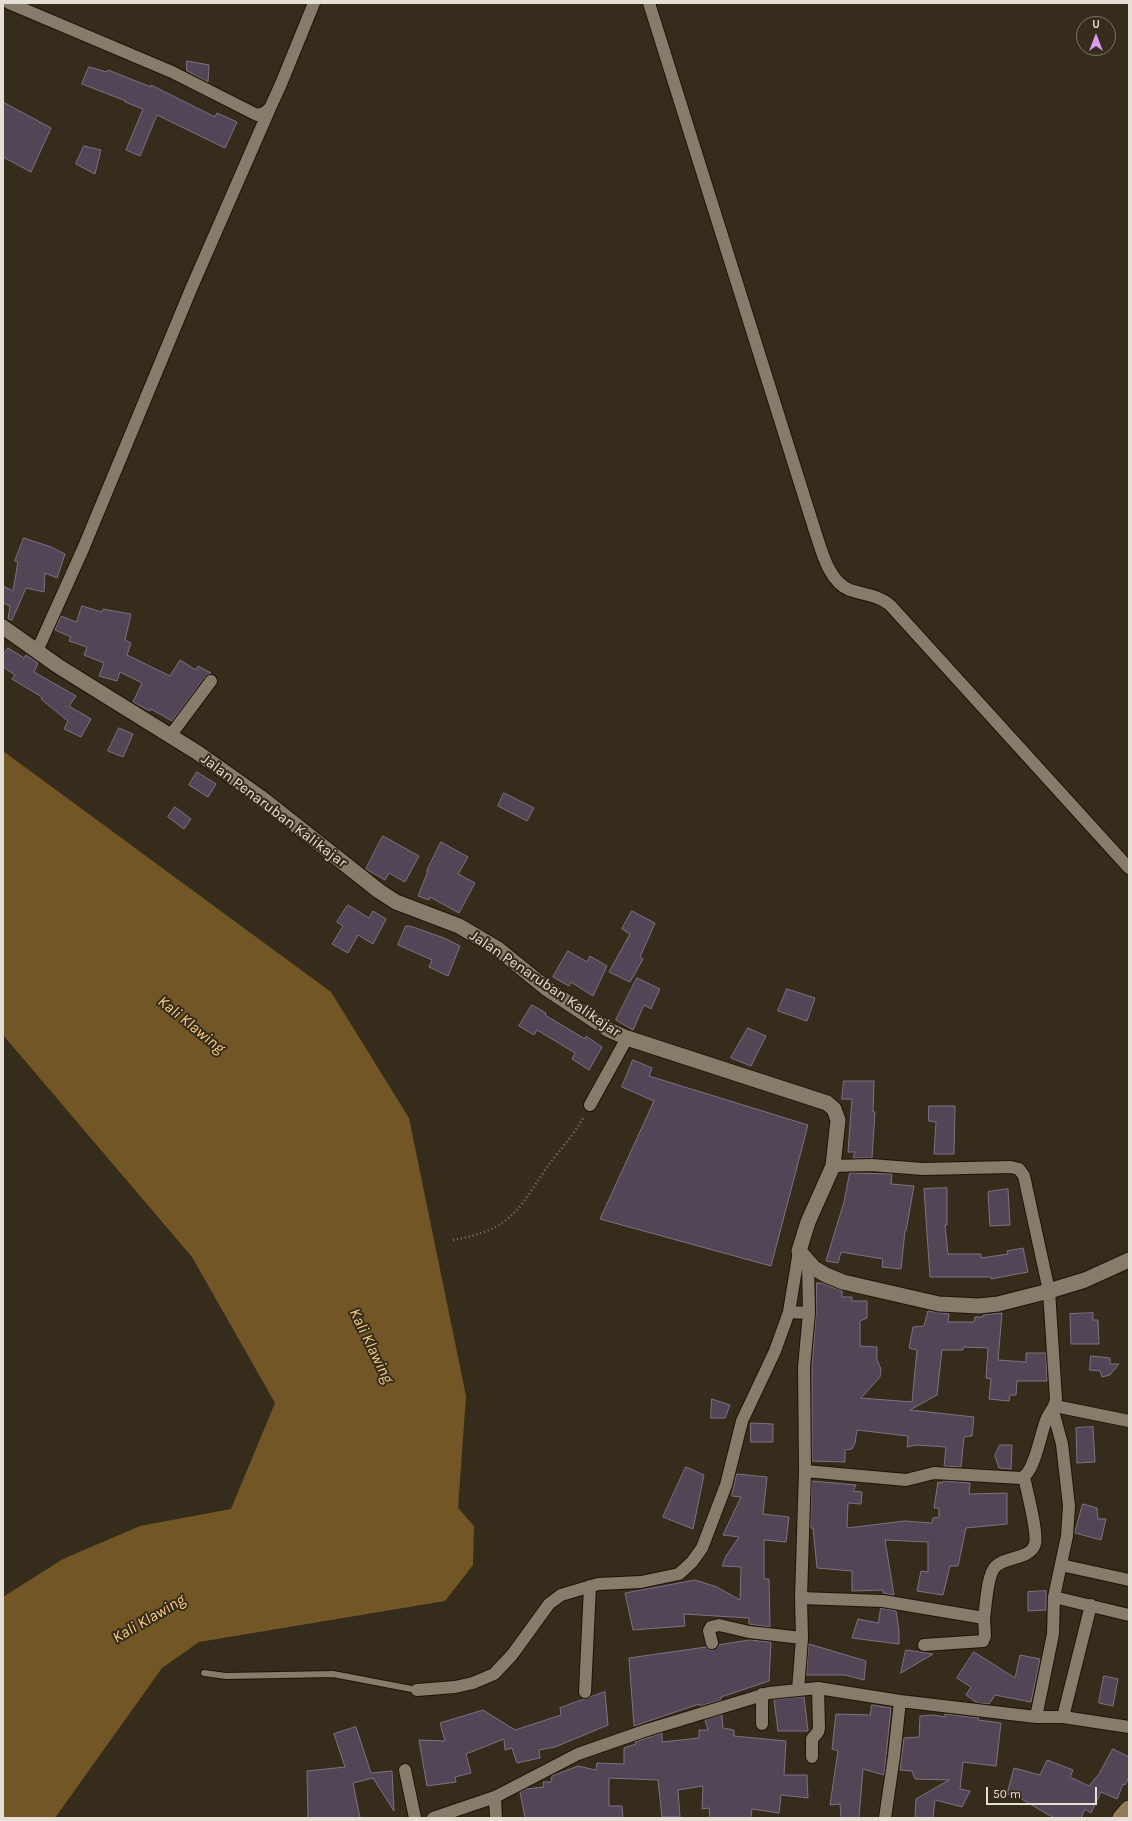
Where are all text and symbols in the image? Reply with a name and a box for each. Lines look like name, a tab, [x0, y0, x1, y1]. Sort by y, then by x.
north arrow	[1076, 16, 1116, 56]
text: U	[1092, 18, 1100, 31]
street label: Jalan Penaruban Kalikajar	[197, 750, 351, 872]
street label: Jalan Penaruban Kalikajar	[466, 927, 624, 1041]
water label: Kali Klawing	[153, 992, 229, 1058]
water label: Kali Klawing	[345, 1305, 397, 1387]
water label: Kali Klawing	[109, 1590, 189, 1648]
scale bar	[988, 1779, 1099, 1805]
text: 50 m	[993, 1787, 1021, 1801]

